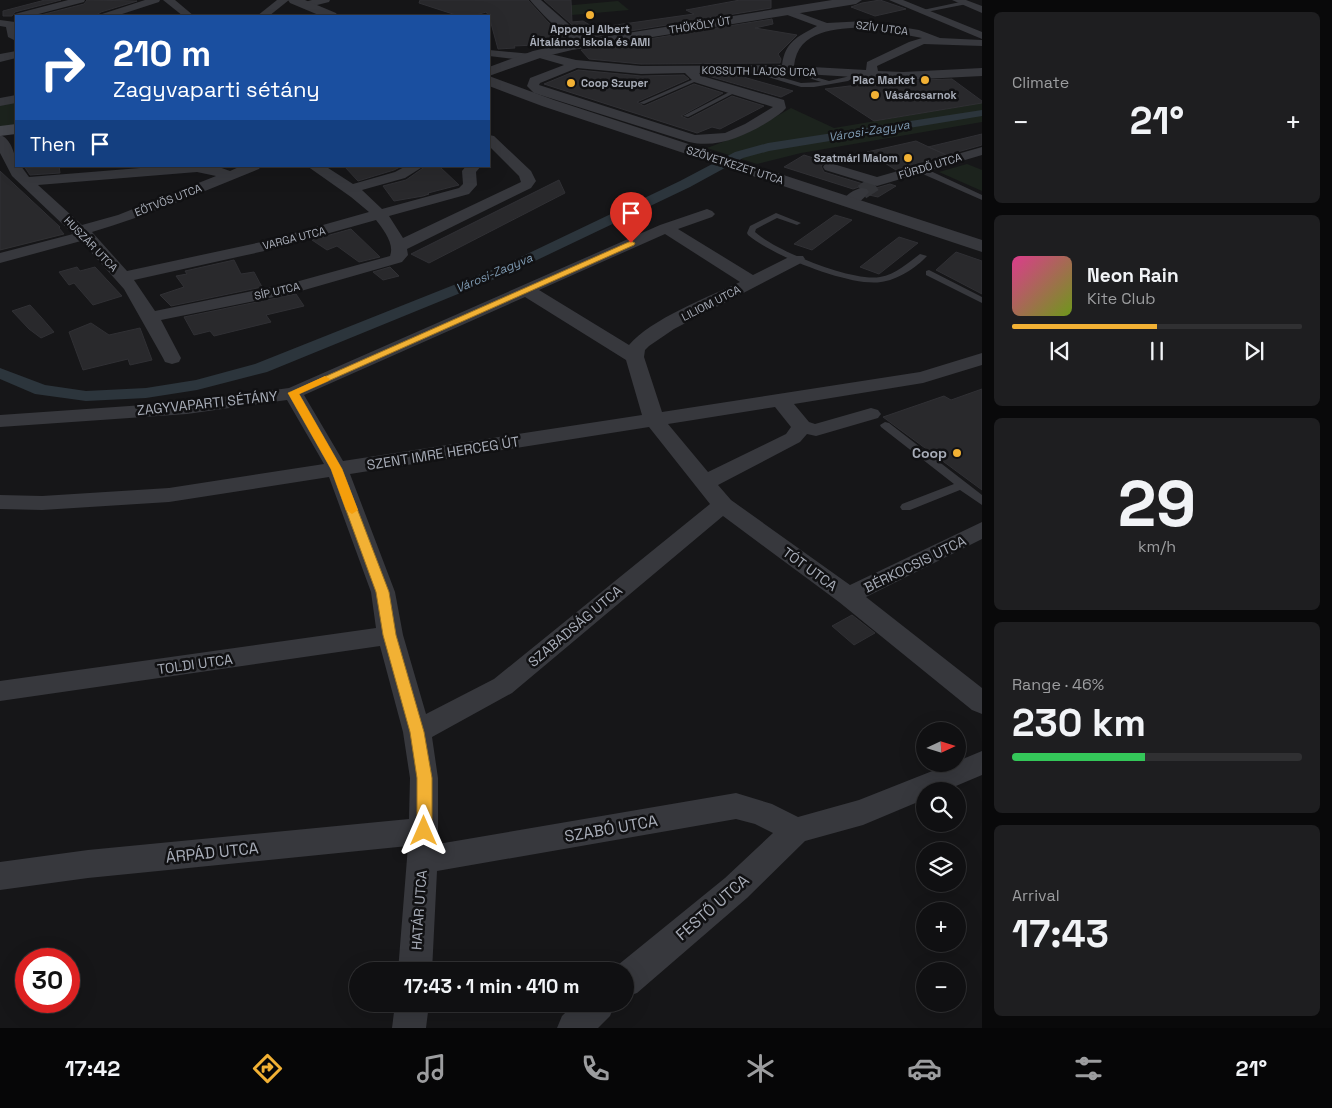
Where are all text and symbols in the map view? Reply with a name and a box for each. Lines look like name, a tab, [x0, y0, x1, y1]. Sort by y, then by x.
marker: Apponyi Albert Általános Iskola és AMI	[584, 9, 596, 21]
street label: THÖKÖLY ÚT	[668, 12, 733, 37]
street label: SZÍV UTCA	[855, 18, 909, 38]
place label: Apponyi Albert Általános Iskola és AMI	[530, 22, 650, 49]
text: 210 m	[113, 32, 211, 76]
icon: right	[30, 35, 95, 100]
street label: KOSSUTH LAJOS UTCA	[702, 63, 817, 79]
text: Climate	[1012, 72, 1069, 93]
place label: Piac Market	[852, 73, 915, 87]
marker: Piac Market	[919, 74, 931, 86]
text: Zagyvaparti sétány	[113, 75, 320, 103]
place label: Coop Szuper	[581, 76, 649, 90]
marker: Coop Szuper	[565, 77, 577, 89]
place label: Vásárcsarnok	[885, 88, 957, 102]
marker: Vásárcsarnok	[869, 89, 881, 101]
text: 21°	[1130, 97, 1184, 145]
text: −	[1012, 104, 1029, 140]
text: +	[1285, 104, 1302, 140]
water label: Városi-Zagyva	[827, 117, 911, 145]
icon: arrive	[86, 130, 114, 158]
text: Then	[30, 132, 76, 157]
street label: SZÖVETKEZET UTCA	[685, 142, 786, 187]
street label: FÜRDŐ UTCA	[897, 149, 963, 182]
place label: Szatmári Malom	[814, 151, 898, 165]
marker: Szatmári Malom	[902, 152, 914, 164]
street label: EÖTVÖS UTCA	[132, 180, 204, 219]
pin	[610, 192, 652, 243]
icon: arrive	[617, 199, 645, 227]
street label: HUSZÁR UTCA	[61, 213, 121, 275]
street label: VARGA UTCA	[261, 223, 327, 253]
water label: Városi-Zagyva	[453, 250, 535, 296]
text: Neon Rain	[1087, 263, 1179, 288]
street label: SÍP UTCA	[253, 279, 301, 303]
street label: LILIOM UTCA	[679, 282, 743, 324]
text: Kite Club	[1087, 288, 1156, 309]
icon: previous	[1046, 337, 1074, 365]
icon: pause	[1143, 337, 1171, 365]
icon: next	[1240, 337, 1268, 365]
street label: ZAGYVAPARTI SÉTÁNY	[136, 387, 279, 419]
street label: SZENT IMRE HERCEG ÚT	[365, 432, 521, 474]
place label: Coop	[912, 444, 947, 462]
marker: Coop	[951, 447, 963, 459]
text: 29	[1118, 462, 1196, 545]
street label: BÉRKOCSIS UTCA	[861, 531, 969, 597]
text: km/h	[1138, 536, 1176, 557]
street label: TÓT UTCA	[779, 543, 841, 595]
street label: SZABADSÁG UTCA	[524, 581, 626, 671]
street label: TOLDI UTCA	[156, 650, 234, 678]
text: Range · 46%	[1012, 674, 1104, 695]
text: 230 km	[1012, 699, 1146, 747]
north arrow	[916, 722, 966, 772]
map controls	[916, 722, 966, 1012]
button: search	[916, 782, 966, 832]
position arrow	[397, 804, 449, 856]
street label: SZABÓ UTCA	[563, 810, 659, 847]
street label: ÁRPÁD UTCA	[164, 837, 260, 868]
button: layers	[916, 842, 966, 892]
street label: HATÁR UTCA	[407, 869, 431, 951]
street label: FESTŐ UTCA	[671, 870, 753, 945]
text: Arrival	[1012, 885, 1060, 906]
button: +	[916, 902, 966, 952]
text: 17:43	[1012, 910, 1109, 958]
speed limit sign: 30	[15, 948, 80, 1013]
button: −	[916, 962, 966, 1012]
text: 17:43 · 1 min · 410 m	[404, 974, 579, 999]
icon: directions	[250, 1051, 285, 1086]
icon: music	[414, 1051, 449, 1086]
icon: phone	[578, 1051, 613, 1086]
icon: climate	[743, 1051, 778, 1086]
icon: car	[907, 1051, 942, 1086]
icon: filters	[1071, 1051, 1106, 1086]
text: 17:42	[65, 1054, 120, 1082]
text: 21°	[1236, 1054, 1267, 1082]

